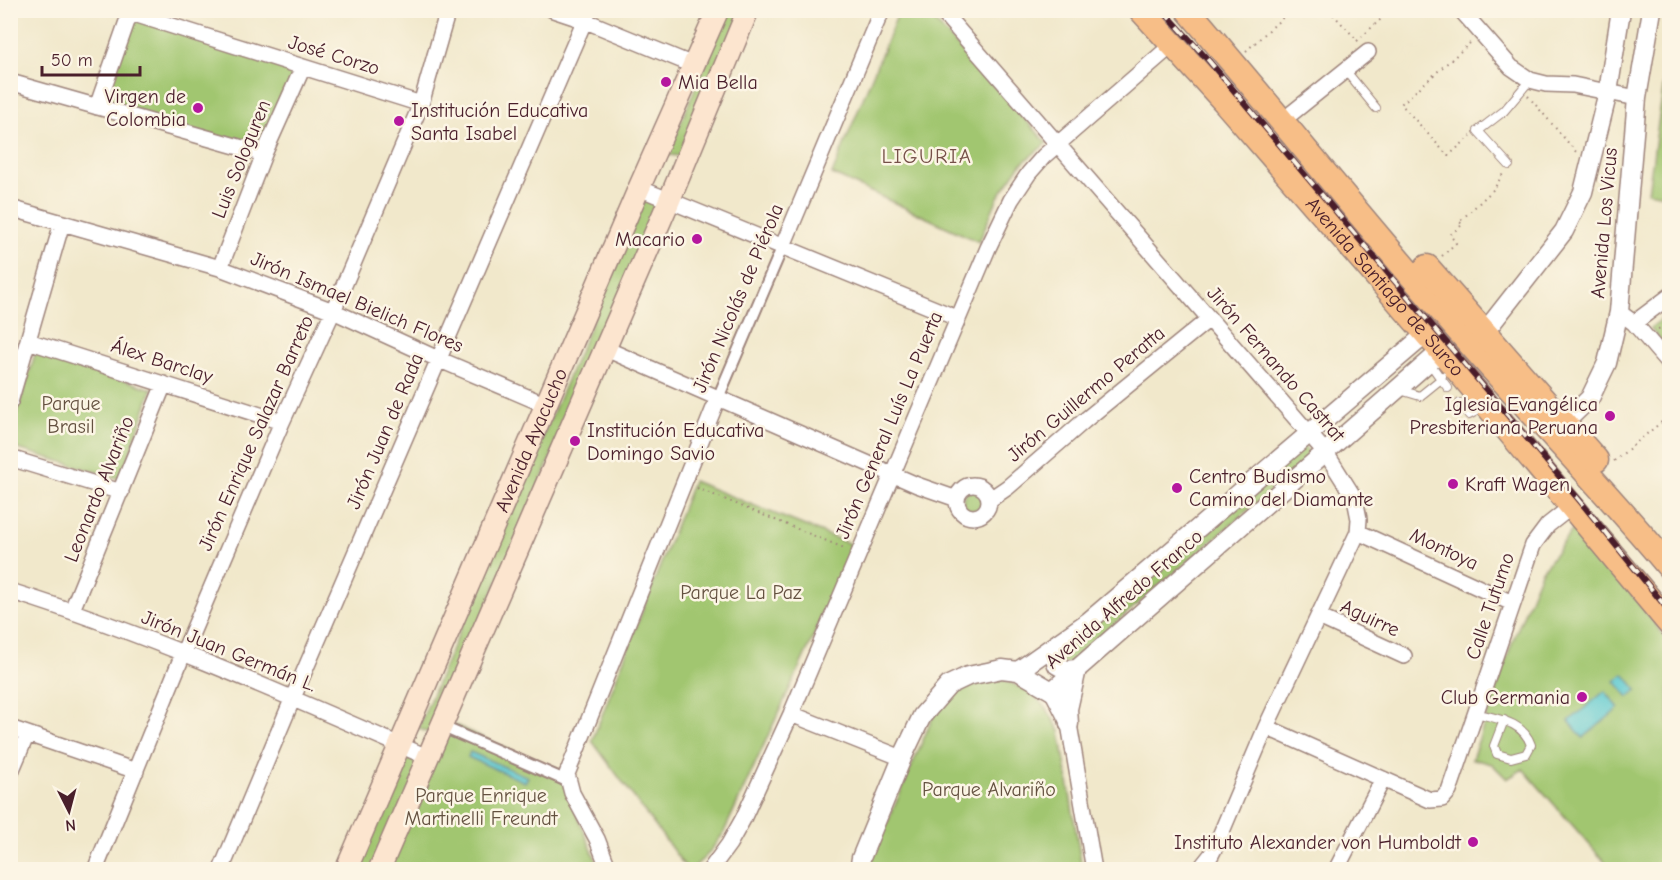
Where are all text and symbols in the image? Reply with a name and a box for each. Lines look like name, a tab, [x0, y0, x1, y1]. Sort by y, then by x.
street label: José Corzo	[286, 30, 382, 80]
scale bar	[42, 39, 140, 77]
text: 50 m	[51, 50, 93, 71]
place label: Mia Bella	[678, 71, 758, 94]
marker: Mia Bella	[659, 75, 673, 89]
place label: Virgen de Colombia	[104, 85, 186, 131]
street label: Luis Sologuren	[207, 96, 275, 222]
place label: Institución Educativa Santa Isabel	[411, 99, 588, 145]
marker: Virgen de Colombia	[191, 101, 205, 115]
marker: Institución Educativa Santa Isabel	[392, 114, 406, 128]
district label: LIGURIA	[881, 144, 973, 168]
street label: Avenida Los Vicus	[1586, 147, 1622, 299]
street label: Avenida Santiago de Surco	[1301, 192, 1469, 381]
street label: Jirón Nicolás de Piérola	[688, 200, 788, 396]
place label: Macario	[615, 228, 685, 251]
marker: Macario	[690, 232, 704, 246]
street label: Jirón Ismael Bielich Flores	[247, 247, 467, 357]
street label: Jirón Fernando Castrat	[1202, 282, 1351, 447]
street label: Jirón General Luís La Puerta	[831, 308, 947, 542]
street label: Jirón Enrique Salazar Barreto	[194, 312, 318, 554]
street label: Jirón Guillermo Peratta	[1003, 321, 1169, 467]
street label: Álex Barclay	[108, 333, 216, 388]
street label: Jirón Juan de Rada	[342, 350, 428, 512]
street label: Avenida Ayacucho	[490, 365, 572, 515]
park label: Parque Brasil	[42, 392, 100, 438]
place label: Iglesia Evangélica Presbiteriana Peruana	[1409, 393, 1598, 439]
marker: Iglesia Evangélica Presbiteriana Peruana	[1603, 409, 1617, 423]
street label: Leonardo Alvariño	[59, 413, 139, 565]
place label: Institución Educativa Domingo Savio	[587, 419, 764, 465]
marker: Institución Educativa Domingo Savio	[568, 434, 582, 448]
place label: Centro Budismo Camino del Diamante	[1189, 465, 1373, 511]
place label: Kraft Wagen	[1465, 473, 1570, 496]
marker: Kraft Wagen	[1446, 477, 1460, 491]
marker: Centro Budismo Camino del Diamante	[1170, 481, 1184, 495]
street label: Montoya	[1406, 523, 1482, 575]
street label: Avenida Alfredo Franco	[1041, 525, 1207, 673]
street label: Calle Tutumo	[1461, 549, 1519, 663]
park label: Parque La Paz	[680, 581, 802, 604]
street label: Aguirre	[1337, 594, 1403, 642]
street label: Jirón Juan Germán L.	[138, 605, 320, 697]
place label: Club Germania	[1441, 686, 1570, 709]
marker: Club Germania	[1575, 690, 1589, 704]
park label: Parque Alvariño	[922, 778, 1056, 801]
north arrow	[39, 781, 99, 841]
park label: Parque Enrique Martinelli Freundt	[404, 784, 559, 830]
text: N	[64, 815, 77, 834]
place label: Instituto Alexander von Humboldt	[1174, 831, 1462, 854]
marker: Instituto Alexander von Humboldt	[1466, 835, 1480, 849]

